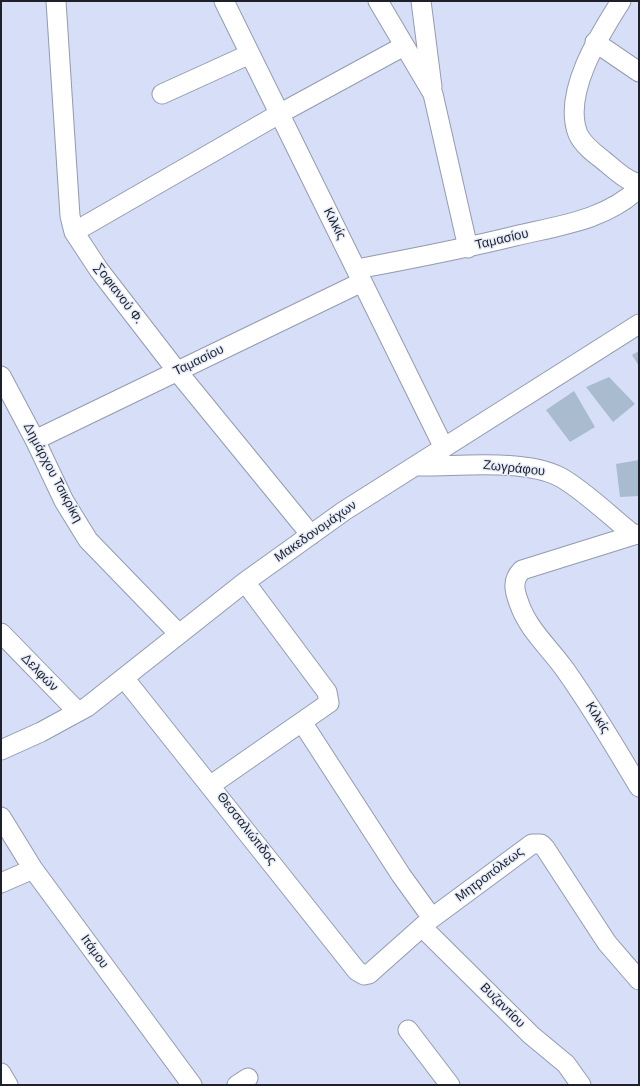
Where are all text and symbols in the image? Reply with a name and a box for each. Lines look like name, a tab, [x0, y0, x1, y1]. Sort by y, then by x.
street label: Κιλκίς	[319, 205, 349, 243]
street label: Ταμασίου	[474, 226, 530, 254]
street label: Σοφιανού Φ.	[90, 261, 146, 327]
street label: Ταμασίου	[171, 342, 227, 380]
street label: Δημάρχου Τσικρίκη	[19, 420, 85, 526]
street label: Ζωγράφου	[482, 458, 546, 480]
street label: Μακεδονομάχων	[272, 498, 360, 566]
street label: Δελφών	[17, 651, 61, 695]
street label: Κιλκίς	[581, 700, 613, 736]
street label: Θεσσαλιώτιδος	[213, 790, 279, 868]
street label: Μητροπόλεως	[453, 844, 527, 906]
street label: Ιτάμου	[77, 932, 111, 972]
street label: Βυζαντίου	[476, 980, 528, 1032]

